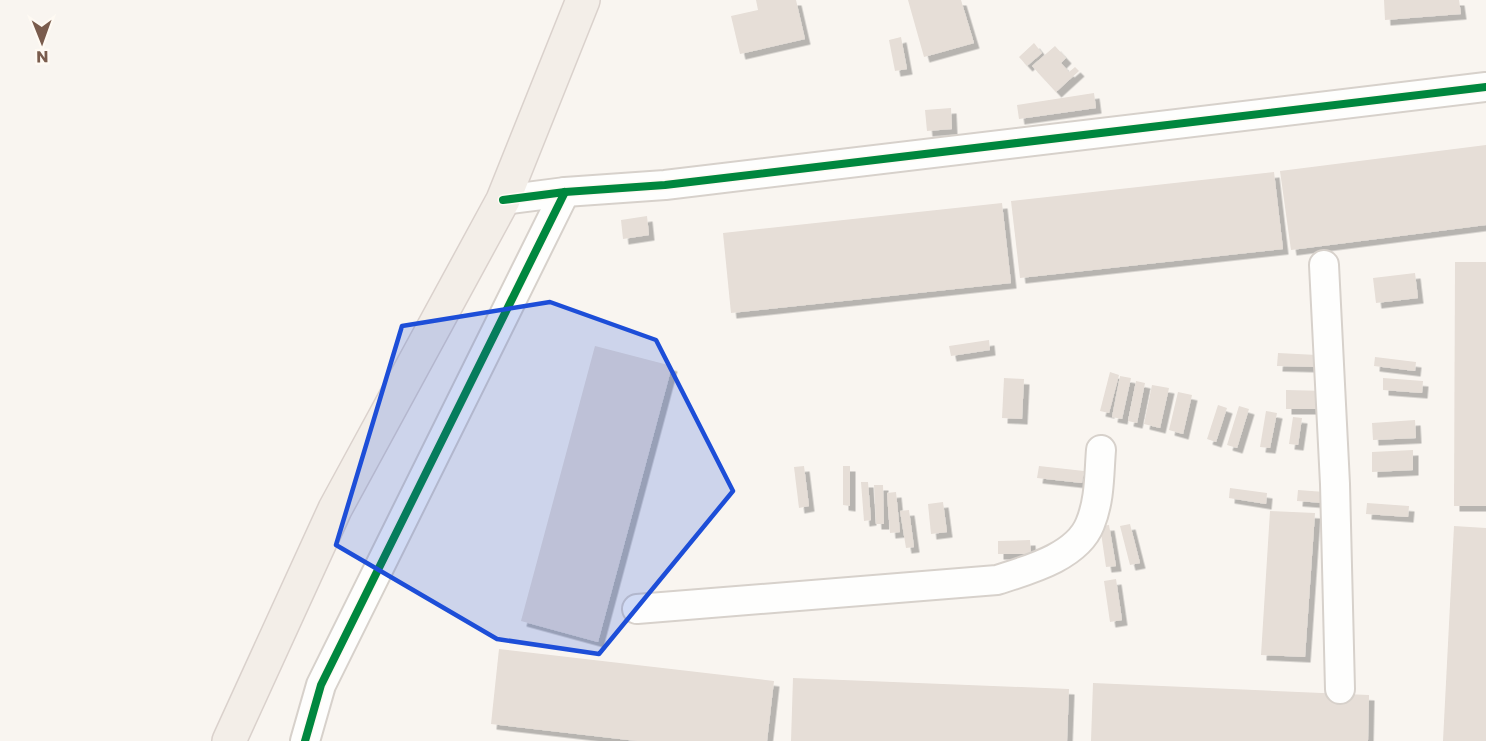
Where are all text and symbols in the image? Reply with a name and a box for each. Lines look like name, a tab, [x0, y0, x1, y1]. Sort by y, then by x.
north arrow	[12, 12, 72, 72]
text: N	[36, 45, 48, 68]

